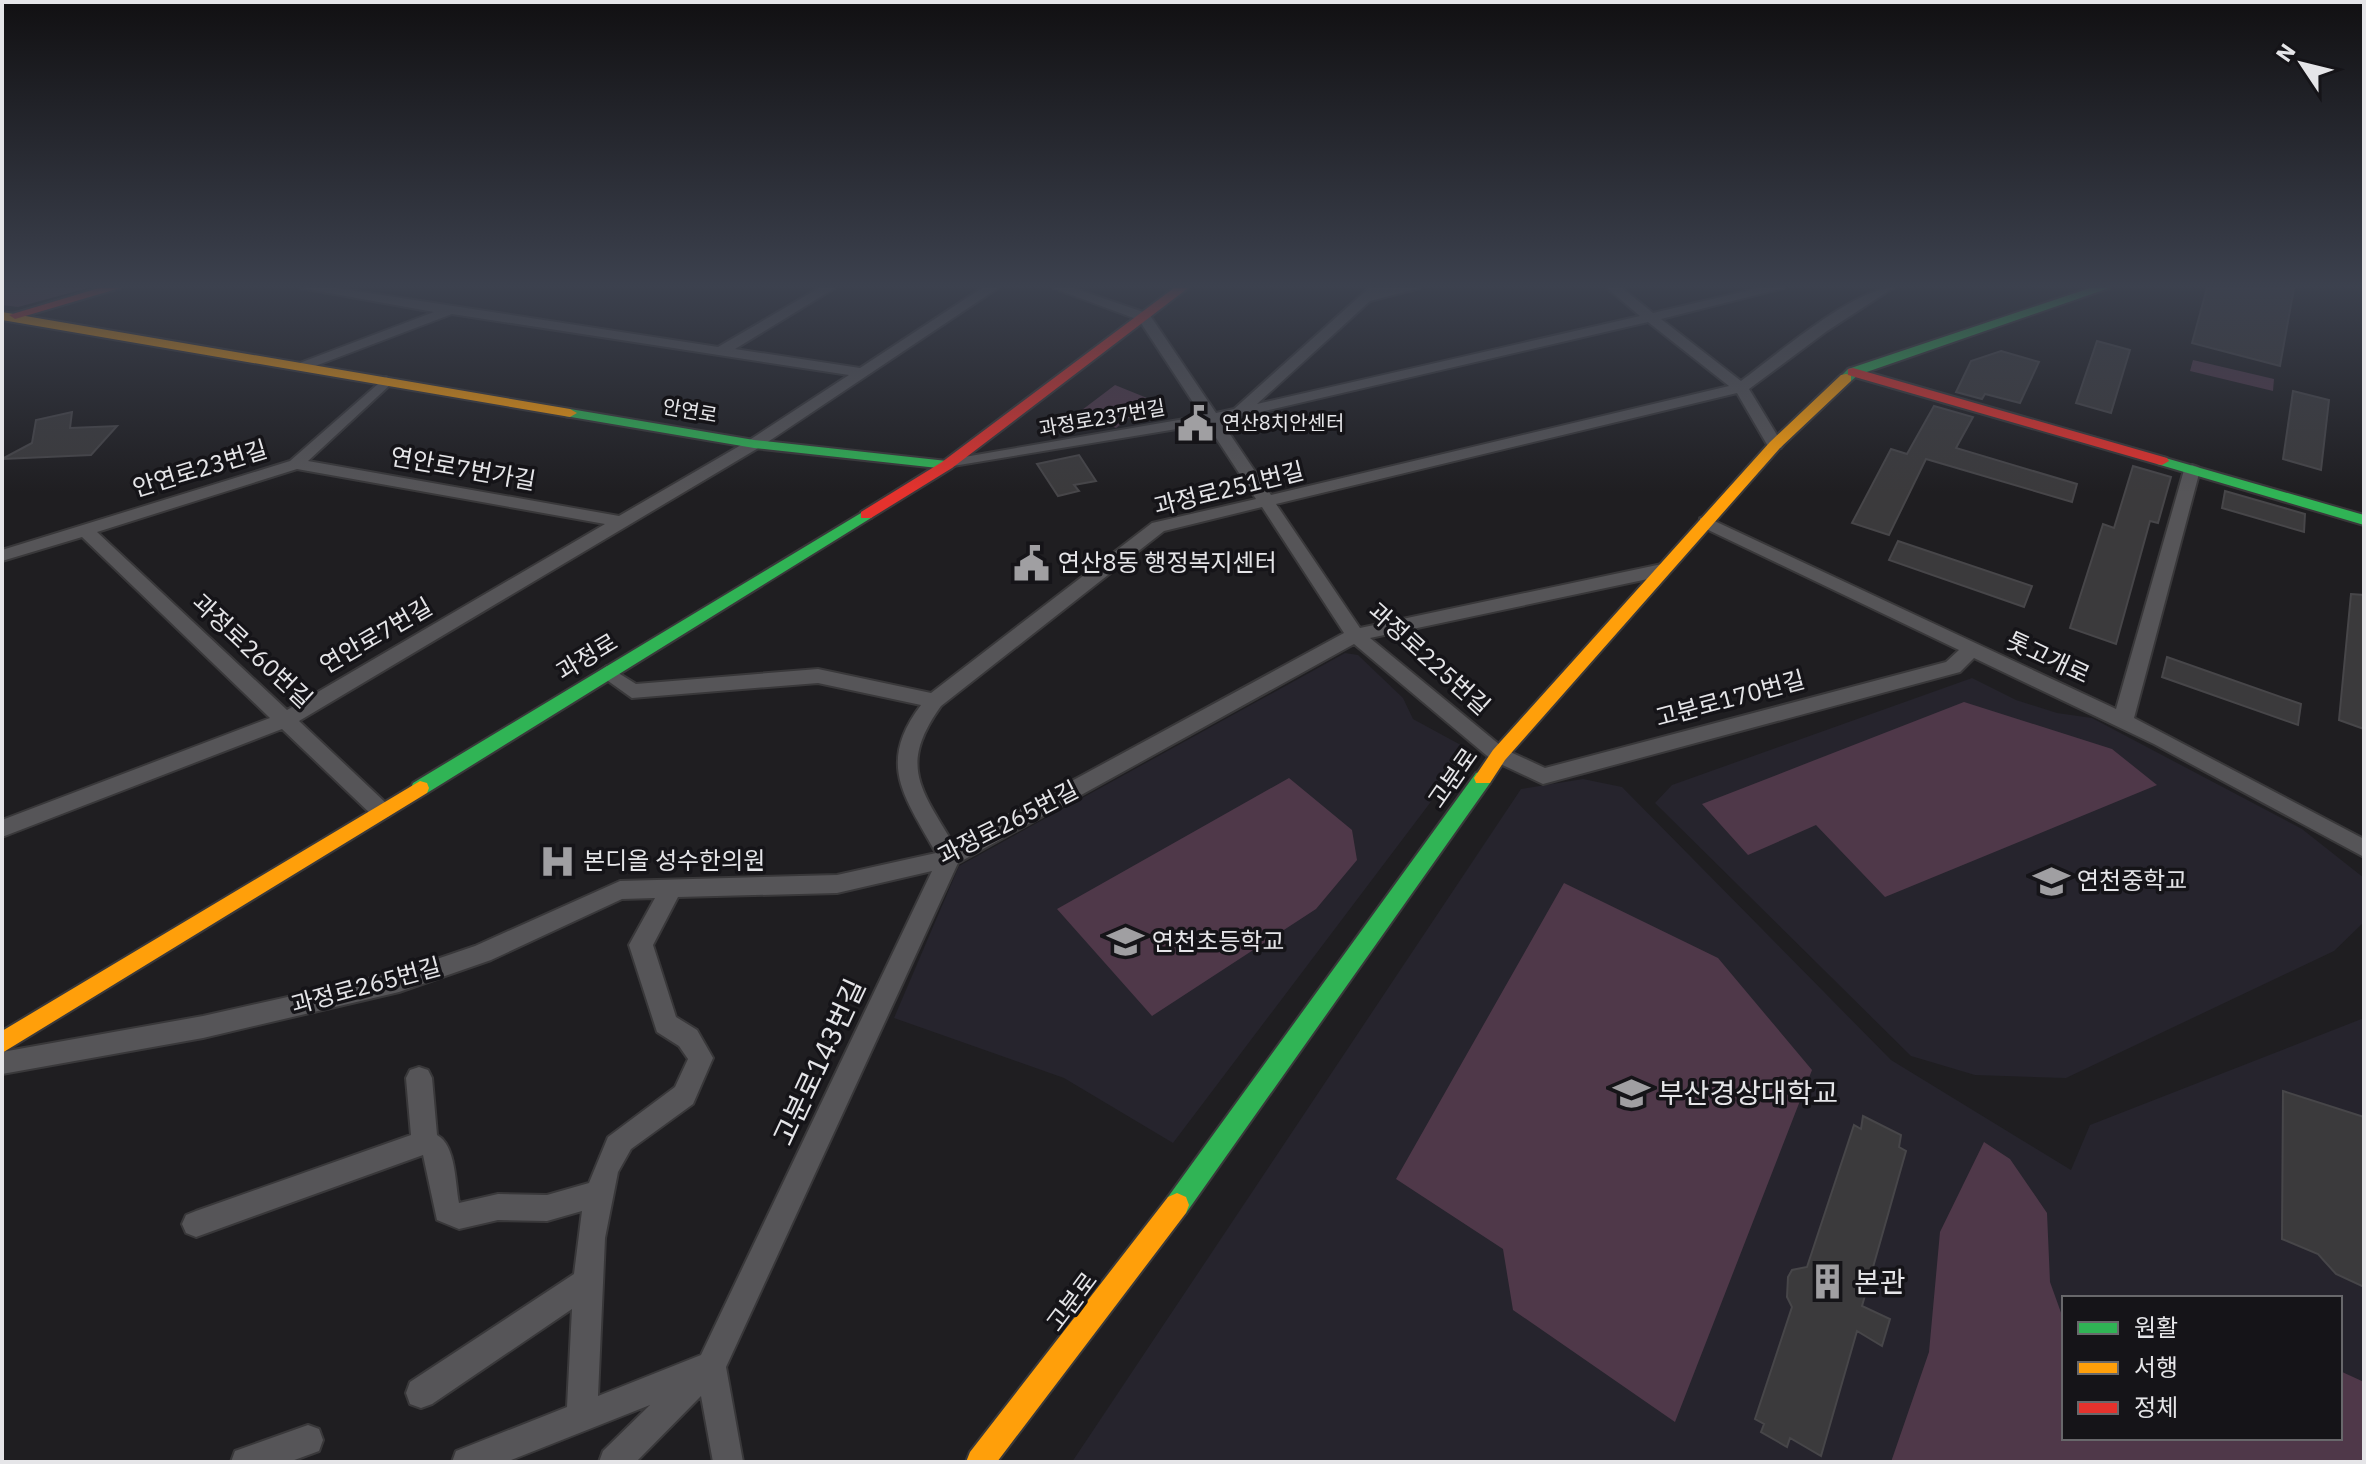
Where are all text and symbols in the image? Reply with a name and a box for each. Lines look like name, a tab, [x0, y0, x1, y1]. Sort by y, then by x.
north arrow	[2262, 24, 2342, 104]
text: N	[2269, 37, 2302, 67]
street label: 안연로	[661, 392, 720, 429]
street label: 과정로237번길	[1037, 393, 1167, 442]
public building icon: 연산8치안센터	[1177, 404, 1215, 442]
place label: 연산8치안센터	[1222, 409, 1344, 436]
street label: 안연로23번길	[128, 432, 271, 504]
street label: 연안로7번가길	[388, 440, 538, 497]
street label: 과정로251번길	[1150, 454, 1307, 522]
public building icon: 연산8동 행정복지센터	[1013, 544, 1051, 582]
place label: 연산8동 행정복지센터	[1058, 546, 1277, 578]
street label: 과정로260번길	[186, 586, 320, 714]
street label: 연안로7번길	[313, 590, 438, 680]
street label: 과정로225번길	[1362, 595, 1497, 722]
street label: 톳고개로	[2002, 624, 2095, 690]
street label: 과정로	[550, 625, 623, 687]
street label: 고분로170번길	[1651, 663, 1808, 733]
street label: 고분로	[1420, 741, 1484, 814]
street label: 과정로265번길	[932, 773, 1083, 871]
hospital icon: 본디올 성수한의원	[538, 842, 576, 880]
place label: 본디올 성수한의원	[583, 844, 765, 876]
school or university icon: 연천중학교	[2032, 862, 2070, 900]
place label: 연천중학교	[2077, 864, 2187, 896]
school or university icon: 연천초등학교	[1107, 923, 1145, 961]
place label: 연천초등학교	[1152, 925, 1284, 957]
street label: 과정로265번길	[287, 950, 444, 1020]
street label: 고분로143번길	[764, 973, 873, 1151]
school or university icon: 부산경상대학교	[1613, 1074, 1651, 1112]
place label: 부산경상대학교	[1658, 1074, 1838, 1111]
building icon: 본관	[1809, 1263, 1847, 1301]
place label: 본관	[1854, 1263, 1906, 1300]
street label: 고분로	[1038, 1265, 1104, 1337]
legend	[2062, 1296, 2342, 1440]
text: 원활	[2134, 1311, 2178, 1343]
text: 서행	[2134, 1351, 2178, 1383]
text: 정체	[2134, 1391, 2178, 1423]

